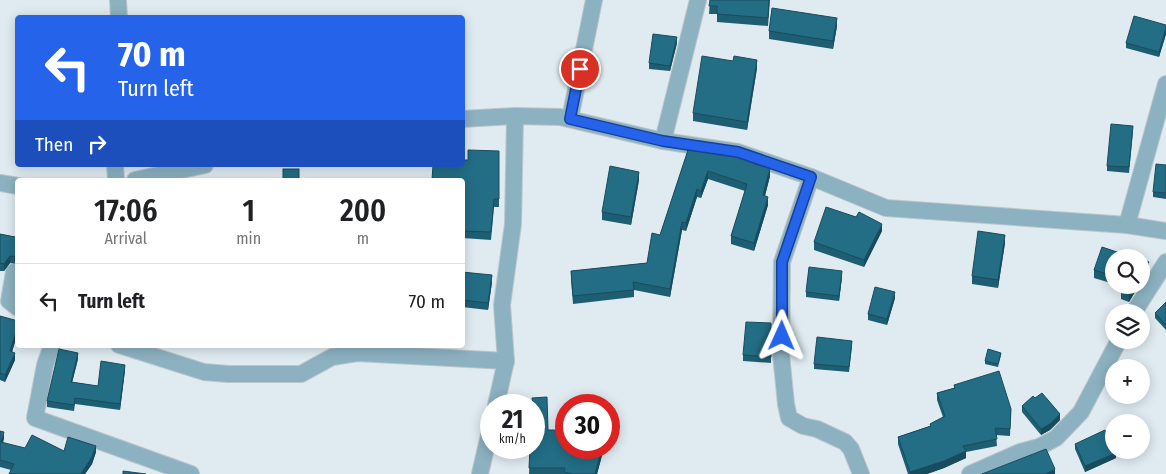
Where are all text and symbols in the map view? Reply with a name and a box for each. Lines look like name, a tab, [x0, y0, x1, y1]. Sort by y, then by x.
text: 70 m	[118, 33, 186, 75]
icon: left	[35, 35, 100, 100]
pin	[559, 48, 601, 90]
icon: arrive	[566, 55, 594, 83]
text: Turn left	[118, 75, 194, 102]
icon: right	[83, 130, 111, 158]
text: Then	[35, 133, 73, 156]
text: 17:06	[94, 193, 157, 229]
text: 1	[242, 193, 255, 229]
text: 200	[340, 193, 386, 229]
text: Arrival	[104, 229, 147, 248]
text: min	[236, 229, 261, 248]
text: m	[357, 229, 369, 248]
map controls	[1105, 249, 1150, 459]
button: search	[1105, 249, 1150, 294]
icon: left	[35, 287, 63, 315]
text: Turn left	[78, 290, 145, 313]
text: 70 m	[409, 290, 445, 313]
button: layers	[1105, 304, 1150, 349]
position arrow	[755, 309, 807, 361]
button: +	[1105, 359, 1150, 404]
speed limit sign: 30	[555, 394, 620, 459]
text: 21	[502, 405, 523, 435]
button: −	[1105, 414, 1150, 459]
text: km/h	[499, 432, 526, 446]

